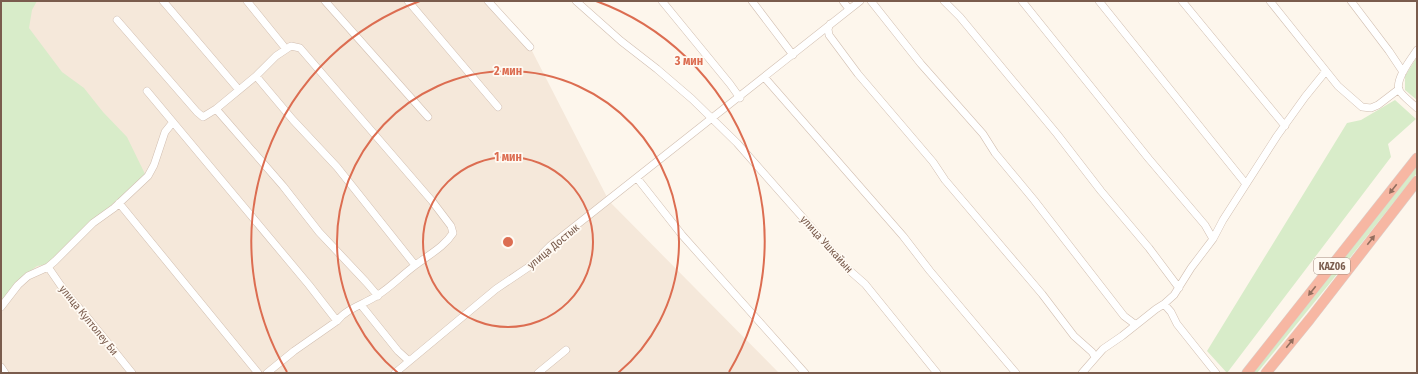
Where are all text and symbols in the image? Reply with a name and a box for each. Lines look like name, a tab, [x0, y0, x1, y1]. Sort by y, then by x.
text: 3 мин	[674, 54, 703, 68]
text: 2 мин	[493, 64, 522, 78]
text: 1 мин	[494, 150, 522, 164]
one-way arrow	[1389, 183, 1397, 194]
street label: улица Ушкайын	[798, 213, 856, 276]
street label: улица Достык	[525, 220, 583, 272]
centre of rings	[501, 235, 515, 249]
one-way arrow	[1366, 235, 1375, 246]
road number: KАZ06	[1314, 258, 1350, 274]
street label: улица Култолеу Би	[56, 283, 121, 358]
one-way arrow	[1308, 285, 1317, 296]
one-way arrow	[1286, 337, 1295, 348]

